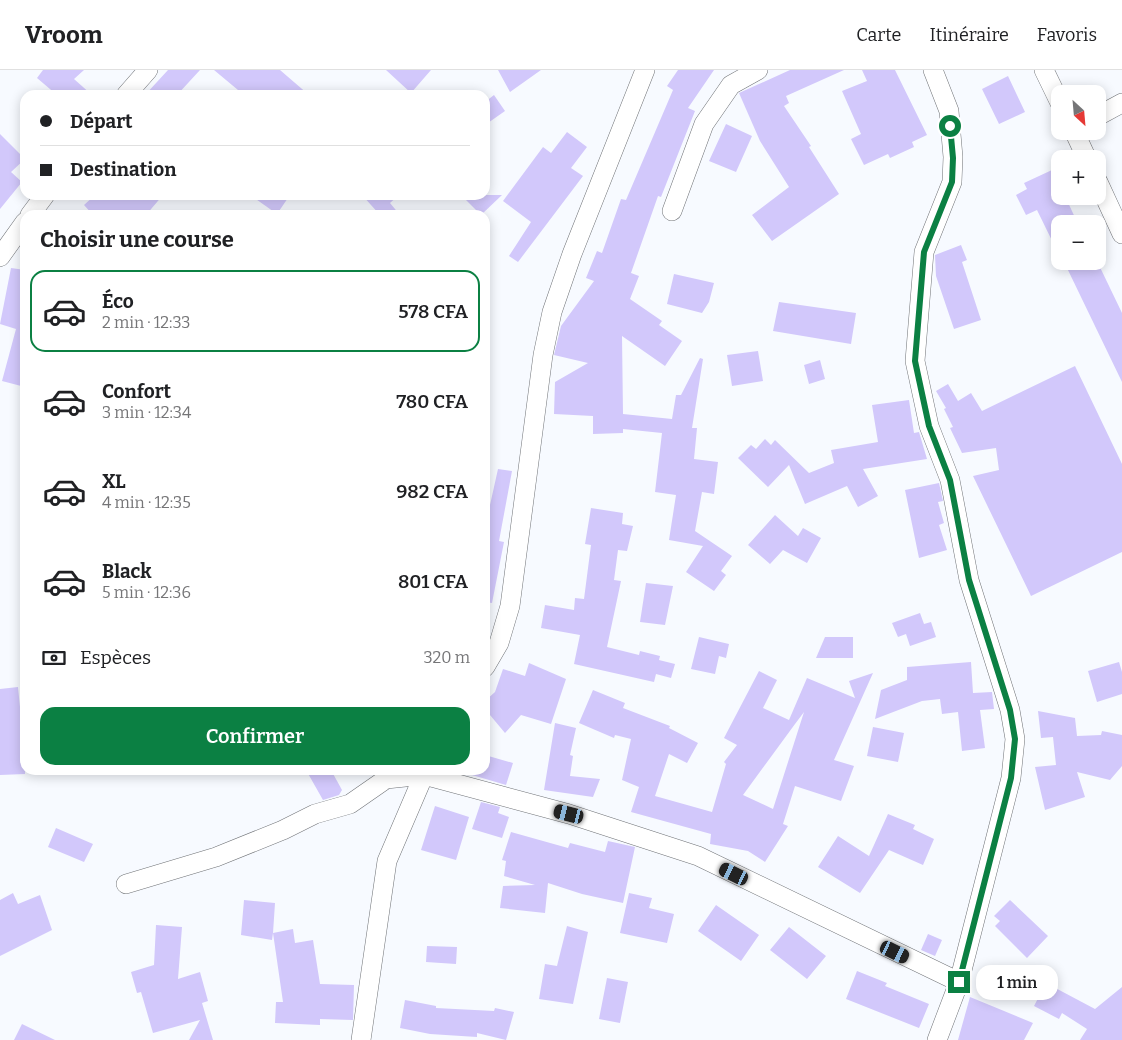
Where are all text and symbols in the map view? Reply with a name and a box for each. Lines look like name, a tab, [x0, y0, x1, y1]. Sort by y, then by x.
text: Vroom	[25, 21, 103, 49]
text: Carte	[856, 24, 901, 46]
text: Itinéraire	[929, 24, 1009, 46]
text: Favoris	[1037, 24, 1097, 46]
north arrow	[1051, 85, 1106, 140]
map controls	[1051, 85, 1106, 270]
text: Départ	[70, 110, 133, 133]
route start	[939, 115, 961, 137]
button: +	[1051, 150, 1106, 205]
text: Destination	[70, 158, 176, 181]
button: −	[1051, 215, 1106, 270]
text: Choisir une course	[40, 226, 234, 253]
icon: car	[42, 289, 87, 334]
text: Éco	[102, 290, 134, 313]
text: 578 CFA	[398, 300, 468, 323]
text: 2 min · 12:33	[102, 313, 190, 332]
icon: car	[42, 379, 87, 424]
text: Confort	[102, 380, 171, 403]
text: 780 CFA	[396, 390, 468, 413]
text: 3 min · 12:34	[102, 403, 191, 422]
icon: car	[42, 469, 87, 514]
text: XL	[102, 470, 126, 493]
text: 982 CFA	[396, 480, 468, 503]
text: 4 min · 12:35	[102, 493, 191, 512]
icon: car	[42, 559, 87, 604]
text: Black	[102, 560, 152, 583]
text: 801 CFA	[398, 570, 468, 593]
text: 5 min · 12:36	[102, 583, 191, 602]
icon: cash	[40, 644, 68, 672]
text: Espèces	[80, 646, 151, 669]
text: 320 m	[423, 648, 470, 667]
button: Confirmer	[40, 707, 470, 765]
car	[552, 803, 585, 825]
car	[717, 861, 750, 887]
car	[878, 939, 911, 965]
callout: 1 min	[976, 964, 1059, 1000]
route end	[948, 971, 970, 993]
text: 1 min	[997, 973, 1037, 992]

